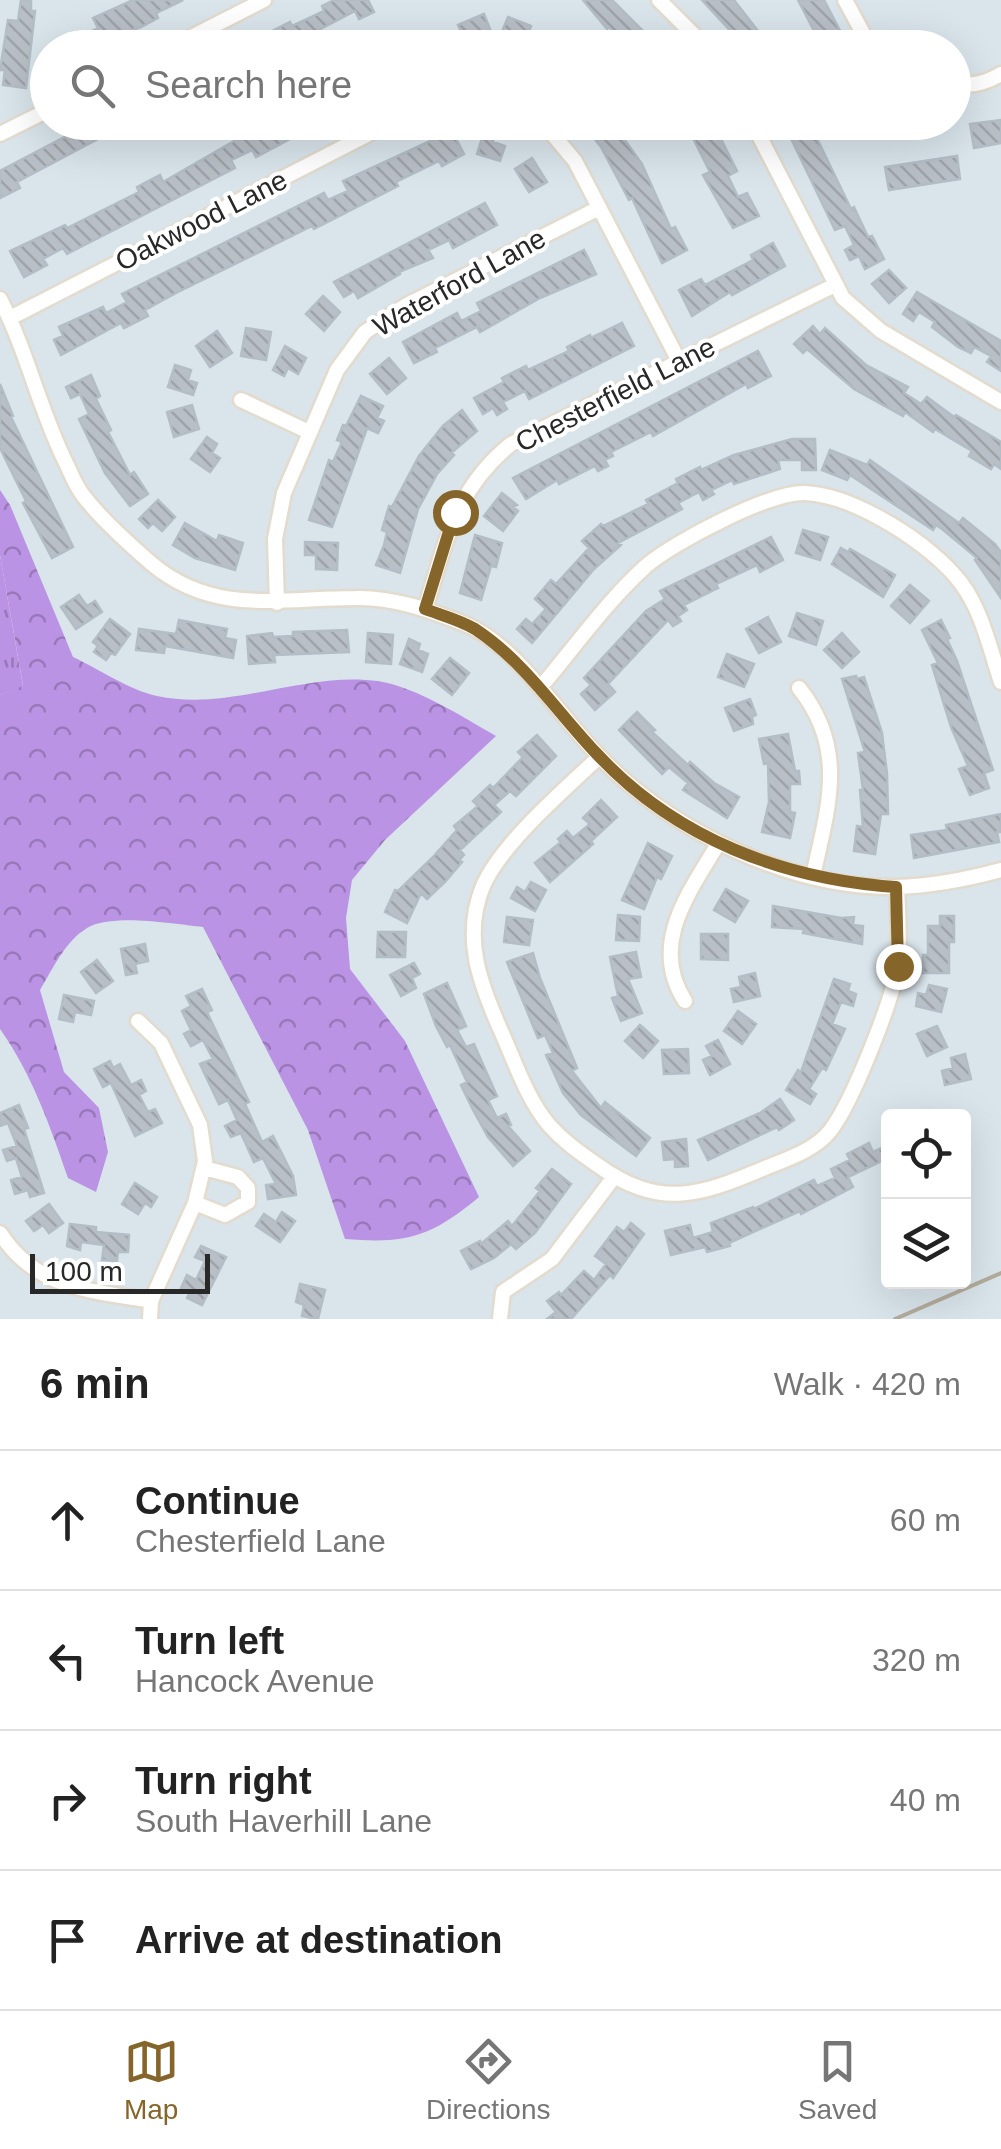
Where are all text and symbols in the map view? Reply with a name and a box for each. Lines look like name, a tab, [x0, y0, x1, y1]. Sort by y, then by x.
search box	[30, 30, 971, 140]
icon: search	[65, 58, 120, 113]
text: Search here	[145, 64, 352, 106]
street label: Oakwood Lane	[110, 164, 292, 277]
street label: Waterford Lane	[368, 222, 551, 343]
street label: Chesterfield Lane	[510, 331, 720, 458]
route start	[433, 490, 479, 536]
route end	[876, 944, 922, 990]
map controls	[881, 1109, 971, 1289]
button: locate	[881, 1109, 971, 1199]
button: layers	[881, 1199, 971, 1289]
scale bar	[30, 1249, 210, 1294]
text: 100 m	[45, 1256, 123, 1287]
text: 6 min	[40, 1360, 150, 1407]
text: Walk · 420 m	[774, 1366, 961, 1402]
text: Continue	[135, 1480, 300, 1522]
icon: ahead	[40, 1493, 95, 1548]
text: 60 m	[890, 1502, 961, 1538]
text: Chesterfield Lane	[135, 1523, 386, 1559]
text: Turn left	[135, 1620, 284, 1662]
icon: left	[40, 1633, 95, 1688]
text: 320 m	[872, 1642, 961, 1678]
text: Hancock Avenue	[135, 1663, 375, 1699]
text: Turn right	[135, 1760, 312, 1802]
icon: right	[40, 1773, 95, 1828]
text: 40 m	[890, 1782, 961, 1818]
text: South Haverhill Lane	[135, 1803, 432, 1839]
icon: arrive	[40, 1913, 95, 1968]
text: Arrive at destination	[135, 1919, 502, 1961]
tab: Map	[124, 2034, 179, 2126]
tab: Directions	[426, 2034, 551, 2126]
tab: Saved	[798, 2034, 877, 2126]

